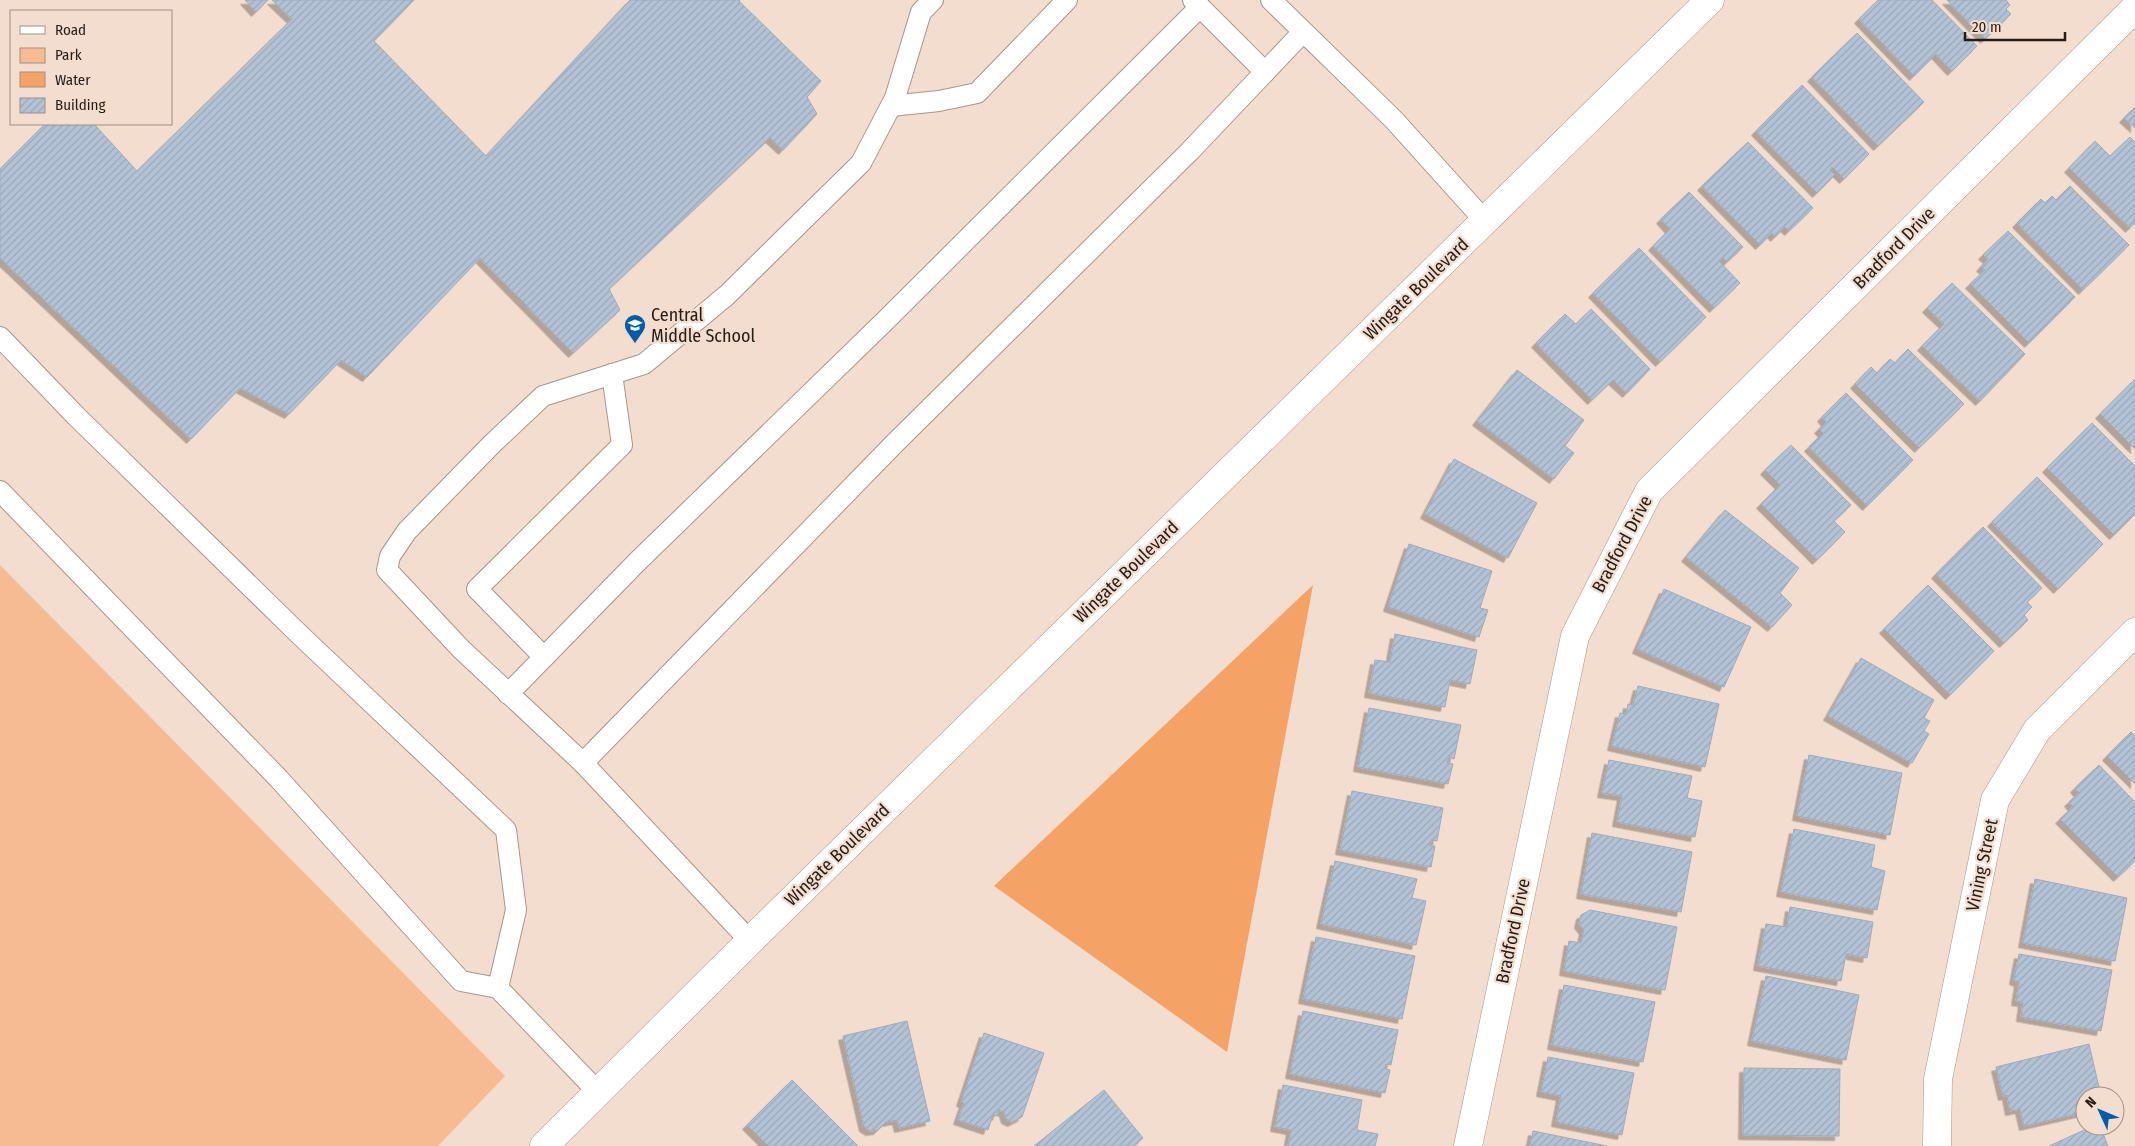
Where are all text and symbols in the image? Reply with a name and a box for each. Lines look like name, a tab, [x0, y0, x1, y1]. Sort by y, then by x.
legend	[10, 10, 172, 125]
scale bar	[1965, 10, 2065, 42]
text: 20 m	[1972, 18, 2002, 36]
text: Road	[55, 21, 86, 39]
text: Park	[55, 46, 82, 64]
text: Water	[55, 71, 91, 89]
text: Building	[55, 96, 106, 114]
street label: Bradford Drive	[1849, 202, 1940, 293]
street label: Wingate Boulevard	[1359, 233, 1473, 345]
place label: Central Middle School	[651, 304, 755, 347]
school or university icon: Central Middle School	[623, 313, 647, 344]
street label: Bradford Drive	[1587, 492, 1657, 596]
street label: Wingate Boulevard	[1069, 516, 1183, 628]
street label: Wingate Boulevard	[780, 799, 894, 911]
street label: Vining Street	[1961, 817, 2003, 913]
street label: Bradford Drive	[1491, 876, 1535, 985]
north arrow	[2075, 1086, 2125, 1136]
text: N	[2082, 1093, 2100, 1111]

